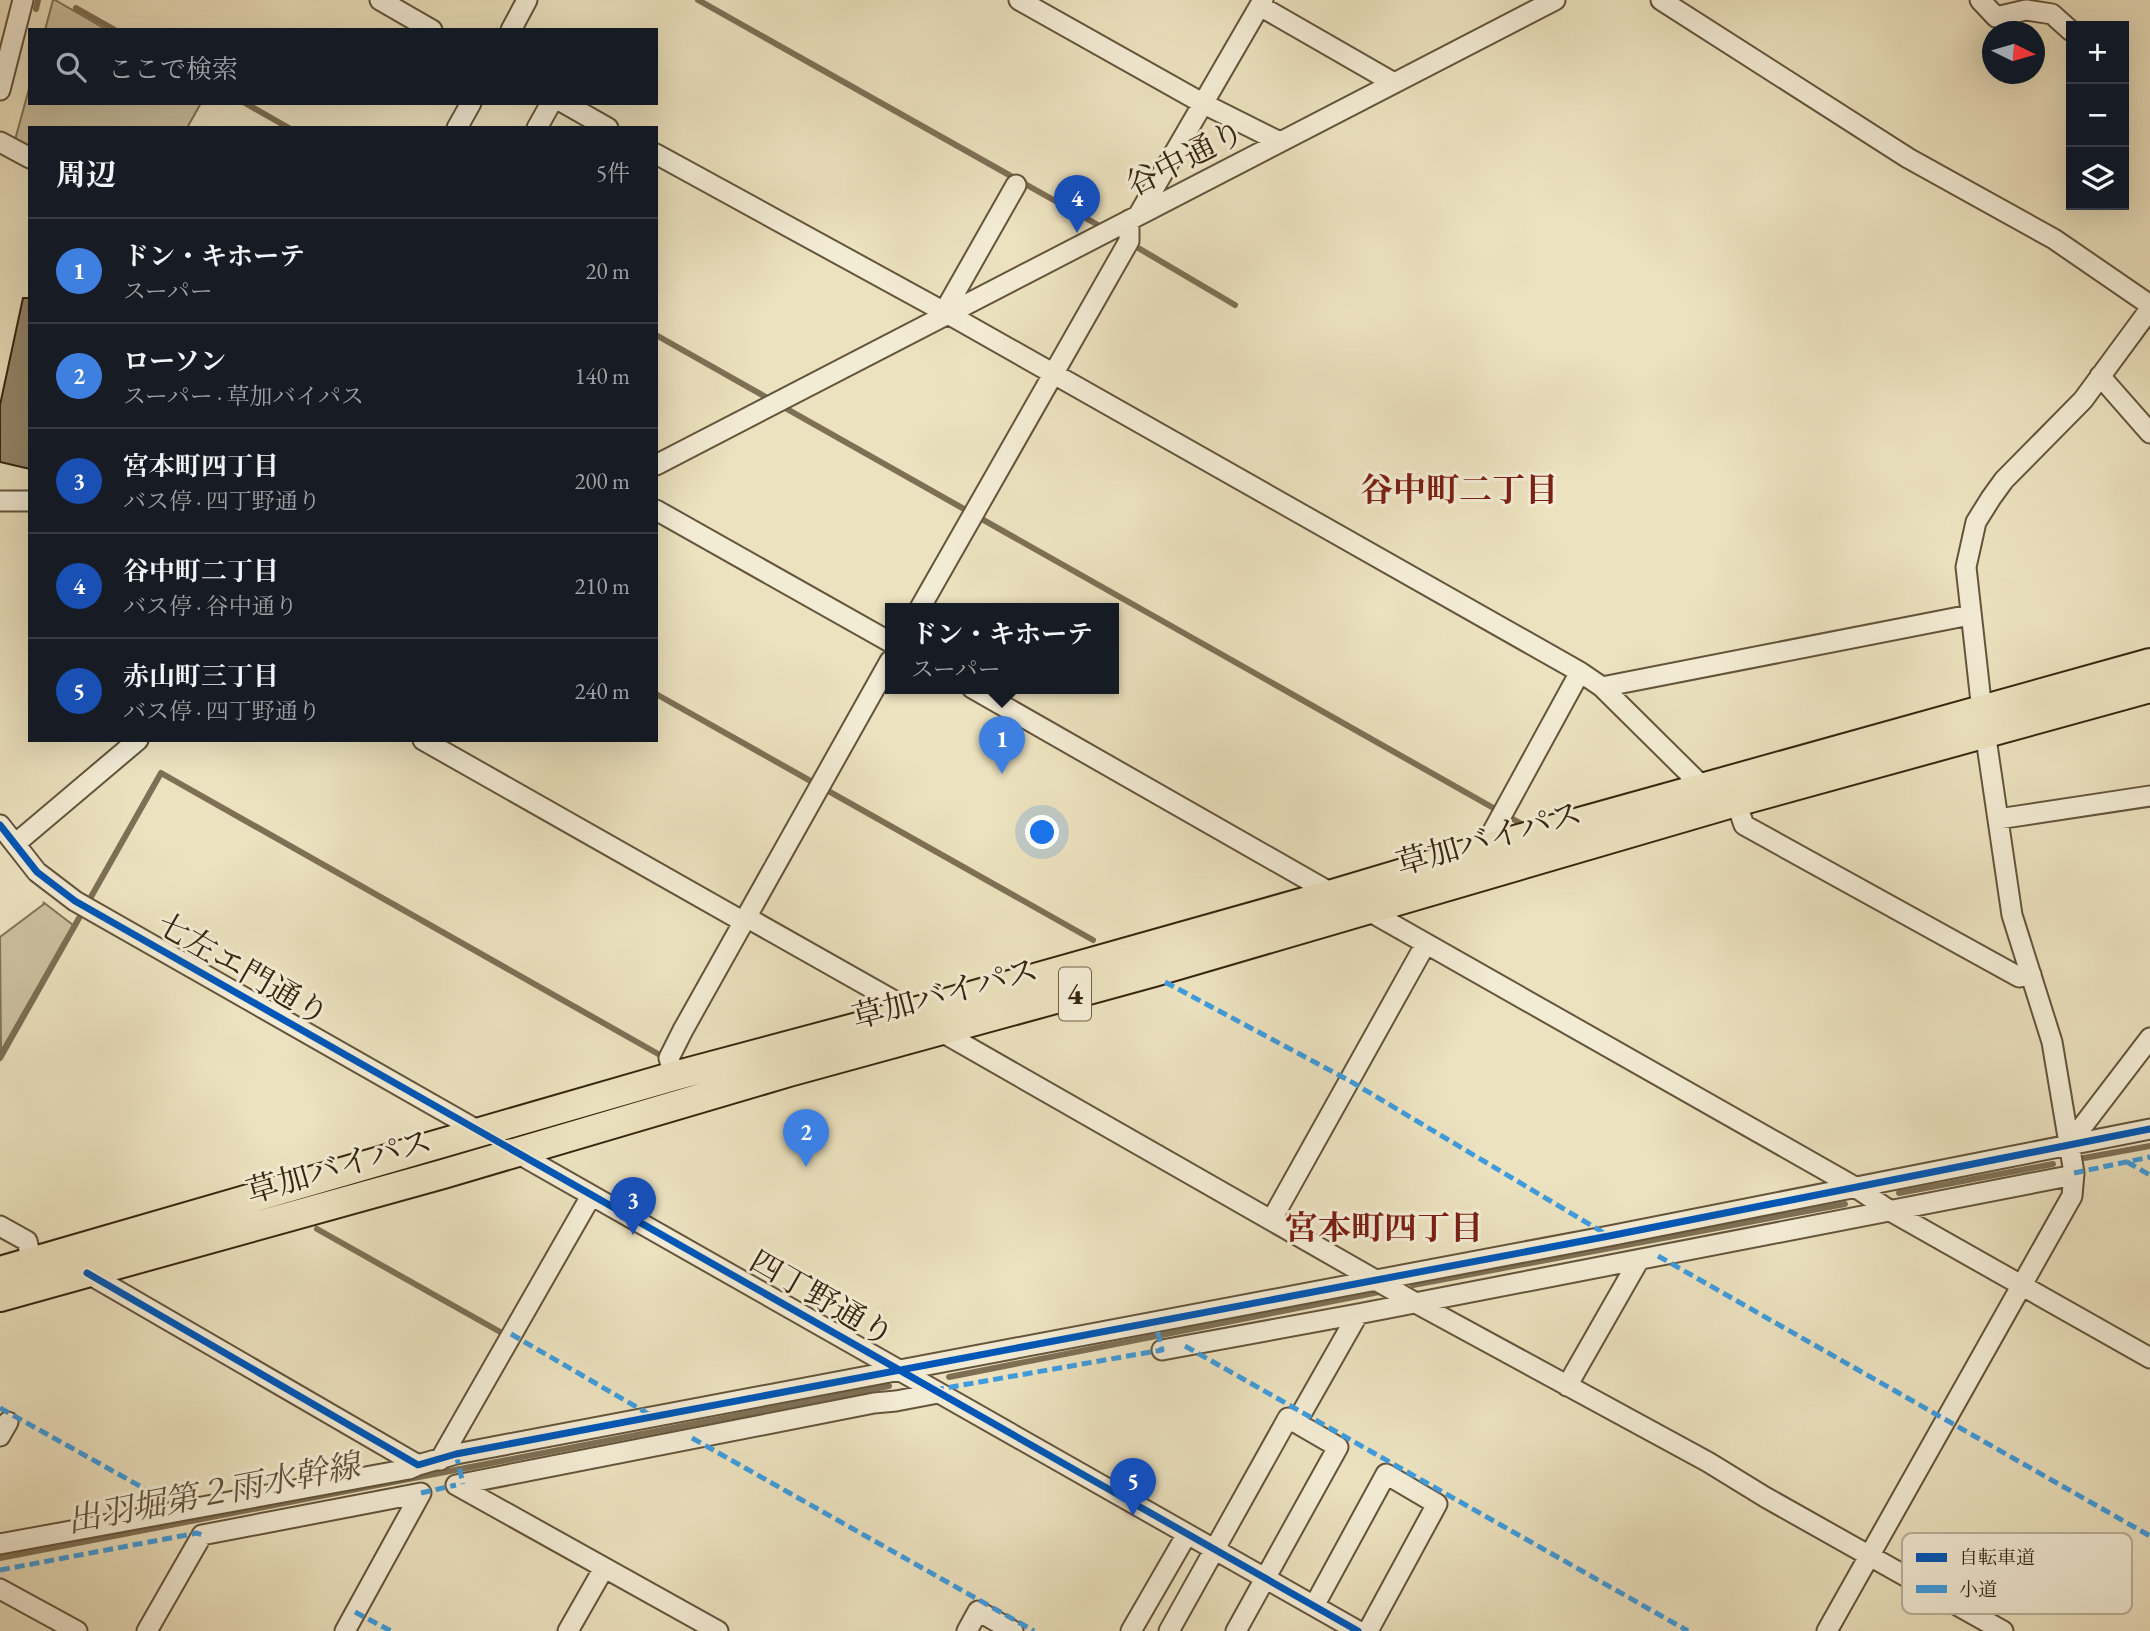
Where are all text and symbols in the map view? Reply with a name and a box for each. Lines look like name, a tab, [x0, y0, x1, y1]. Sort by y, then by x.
north arrow	[1982, 21, 2045, 84]
map controls	[2066, 21, 2129, 210]
button: +	[2066, 21, 2129, 84]
search box	[28, 28, 658, 105]
icon: search	[52, 48, 90, 86]
text: ここで検索	[108, 52, 238, 86]
button: −	[2066, 84, 2129, 147]
street label: 谷中通り	[1118, 110, 1252, 206]
button: layers	[2066, 147, 2129, 210]
text: 周辺	[56, 155, 116, 194]
text: 5件	[596, 158, 630, 188]
pin: 4	[1054, 175, 1100, 233]
text: ドン・キホーテ	[123, 239, 305, 273]
text: 1	[73, 256, 85, 286]
text: 20 m	[585, 256, 630, 286]
text: スーパー	[123, 276, 213, 306]
text: ローソン	[123, 344, 226, 378]
text: 2	[73, 361, 85, 391]
text: 140 m	[574, 361, 630, 391]
text: スーパー · 草加バイパス	[123, 381, 364, 411]
text: 宮本町四丁目	[123, 449, 279, 483]
text: 3	[73, 466, 85, 496]
text: 200 m	[574, 466, 630, 496]
district label: 谷中町二丁目	[1360, 468, 1558, 511]
text: バス停 · 四丁野通り	[123, 486, 321, 516]
text: 谷中町二丁目	[123, 554, 279, 588]
text: 4	[73, 571, 85, 601]
text: 210 m	[574, 571, 630, 601]
text: バス停 · 谷中通り	[123, 591, 298, 621]
popup	[885, 603, 1119, 694]
text: ドン・キホーテ	[911, 617, 1093, 651]
text: スーパー	[911, 654, 1001, 684]
text: 赤山町三丁目	[123, 659, 279, 693]
text: 5	[73, 676, 85, 706]
text: 240 m	[574, 676, 630, 706]
text: バス停 · 四丁野通り	[123, 696, 321, 726]
pin: 1	[979, 716, 1025, 774]
street label: 草加バイパス	[1391, 791, 1587, 885]
your location	[1025, 815, 1059, 849]
street label: 七左エ門通り	[149, 903, 337, 1035]
street label: 草加バイパス	[847, 948, 1043, 1038]
road number: 4	[1059, 968, 1091, 1020]
pin: 2	[783, 1109, 829, 1167]
street label: 草加バイパス	[241, 1119, 437, 1213]
pin: 3	[610, 1177, 656, 1235]
district label: 宮本町四丁目	[1285, 1206, 1483, 1249]
street label: 四丁野通り	[742, 1240, 902, 1356]
water label: 出羽堀第２雨水幹線	[63, 1442, 367, 1542]
pin: 5	[1110, 1458, 1156, 1516]
legend	[1902, 1533, 2132, 1614]
text: 自転車道	[1959, 1545, 2035, 1570]
text: 小道	[1959, 1577, 1997, 1602]

